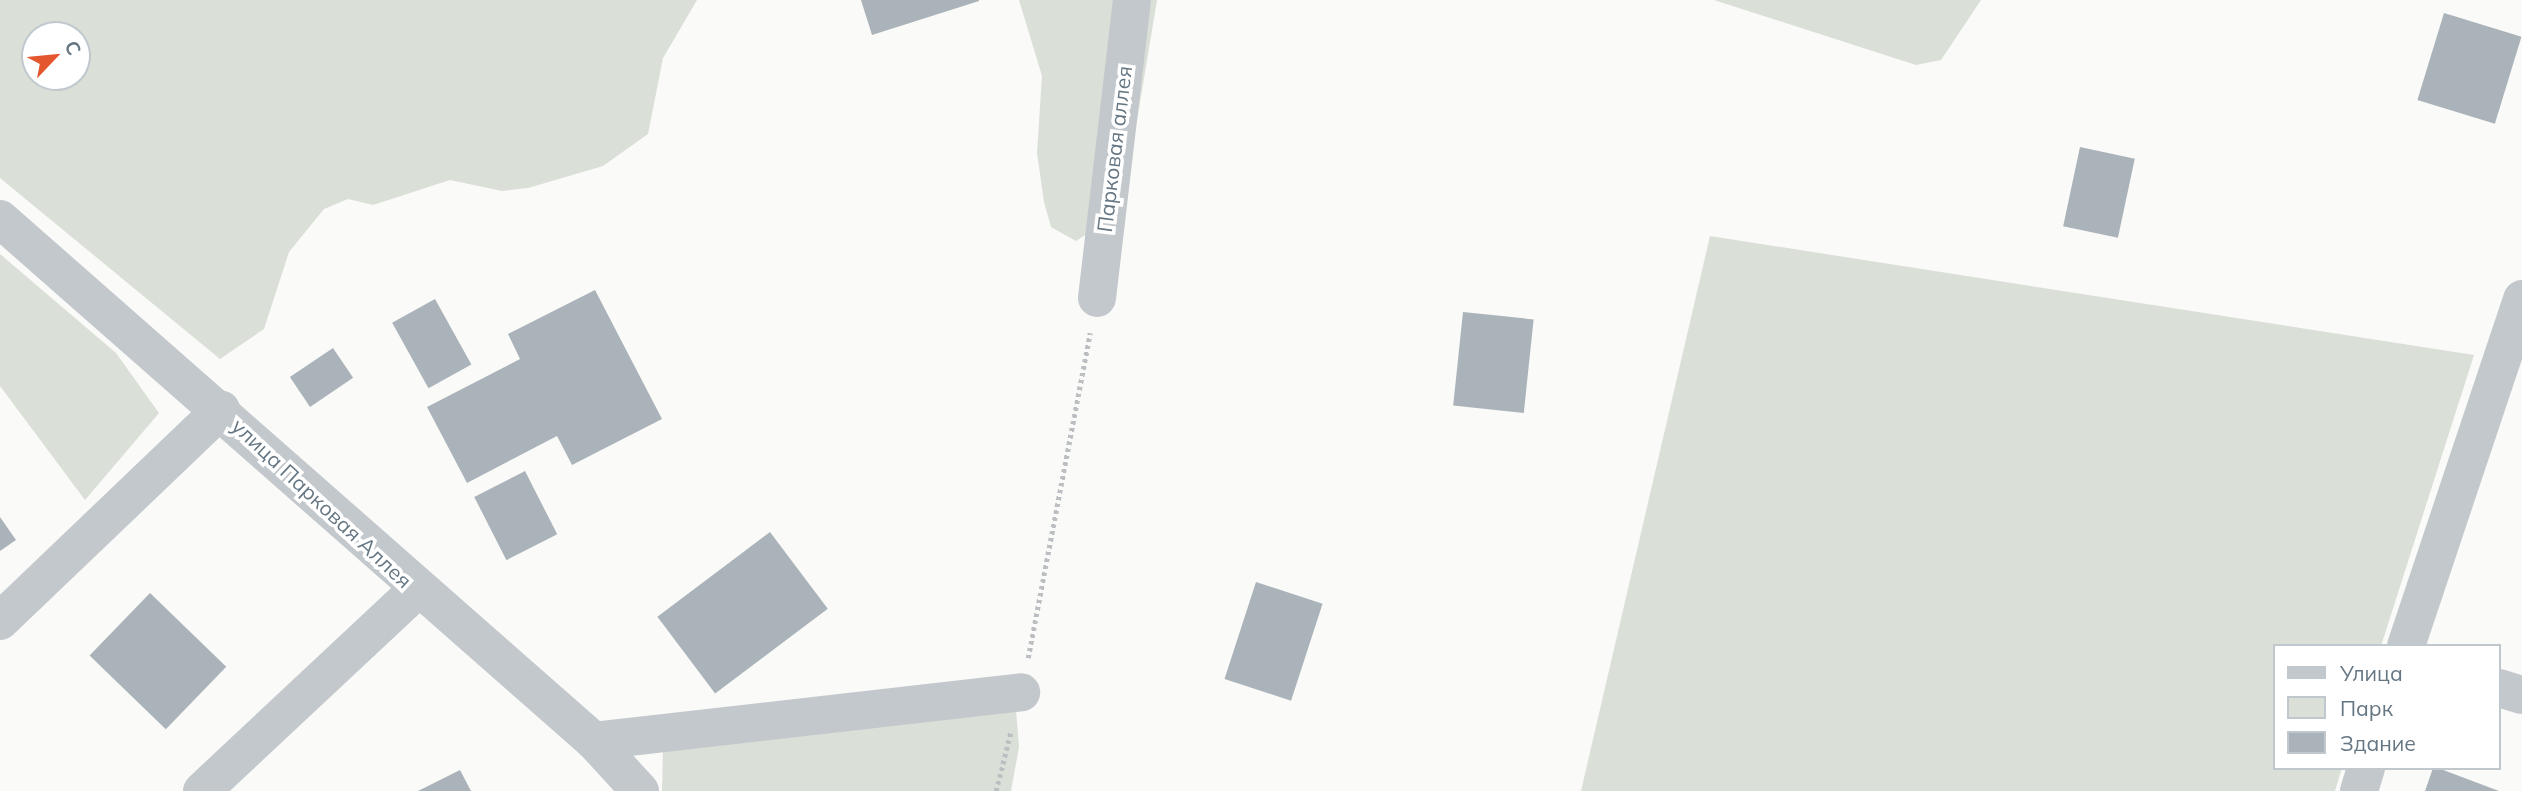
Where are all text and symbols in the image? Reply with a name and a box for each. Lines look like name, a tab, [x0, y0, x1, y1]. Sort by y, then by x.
north arrow	[21, 21, 91, 91]
text: С	[59, 37, 87, 59]
street label: Парковая аллея	[1091, 64, 1137, 234]
street label: улица Парковая Аллея	[227, 413, 417, 593]
legend	[2274, 644, 2501, 770]
text: Улица	[2340, 660, 2403, 686]
text: Парк	[2340, 695, 2393, 721]
text: Здание	[2340, 730, 2416, 756]

